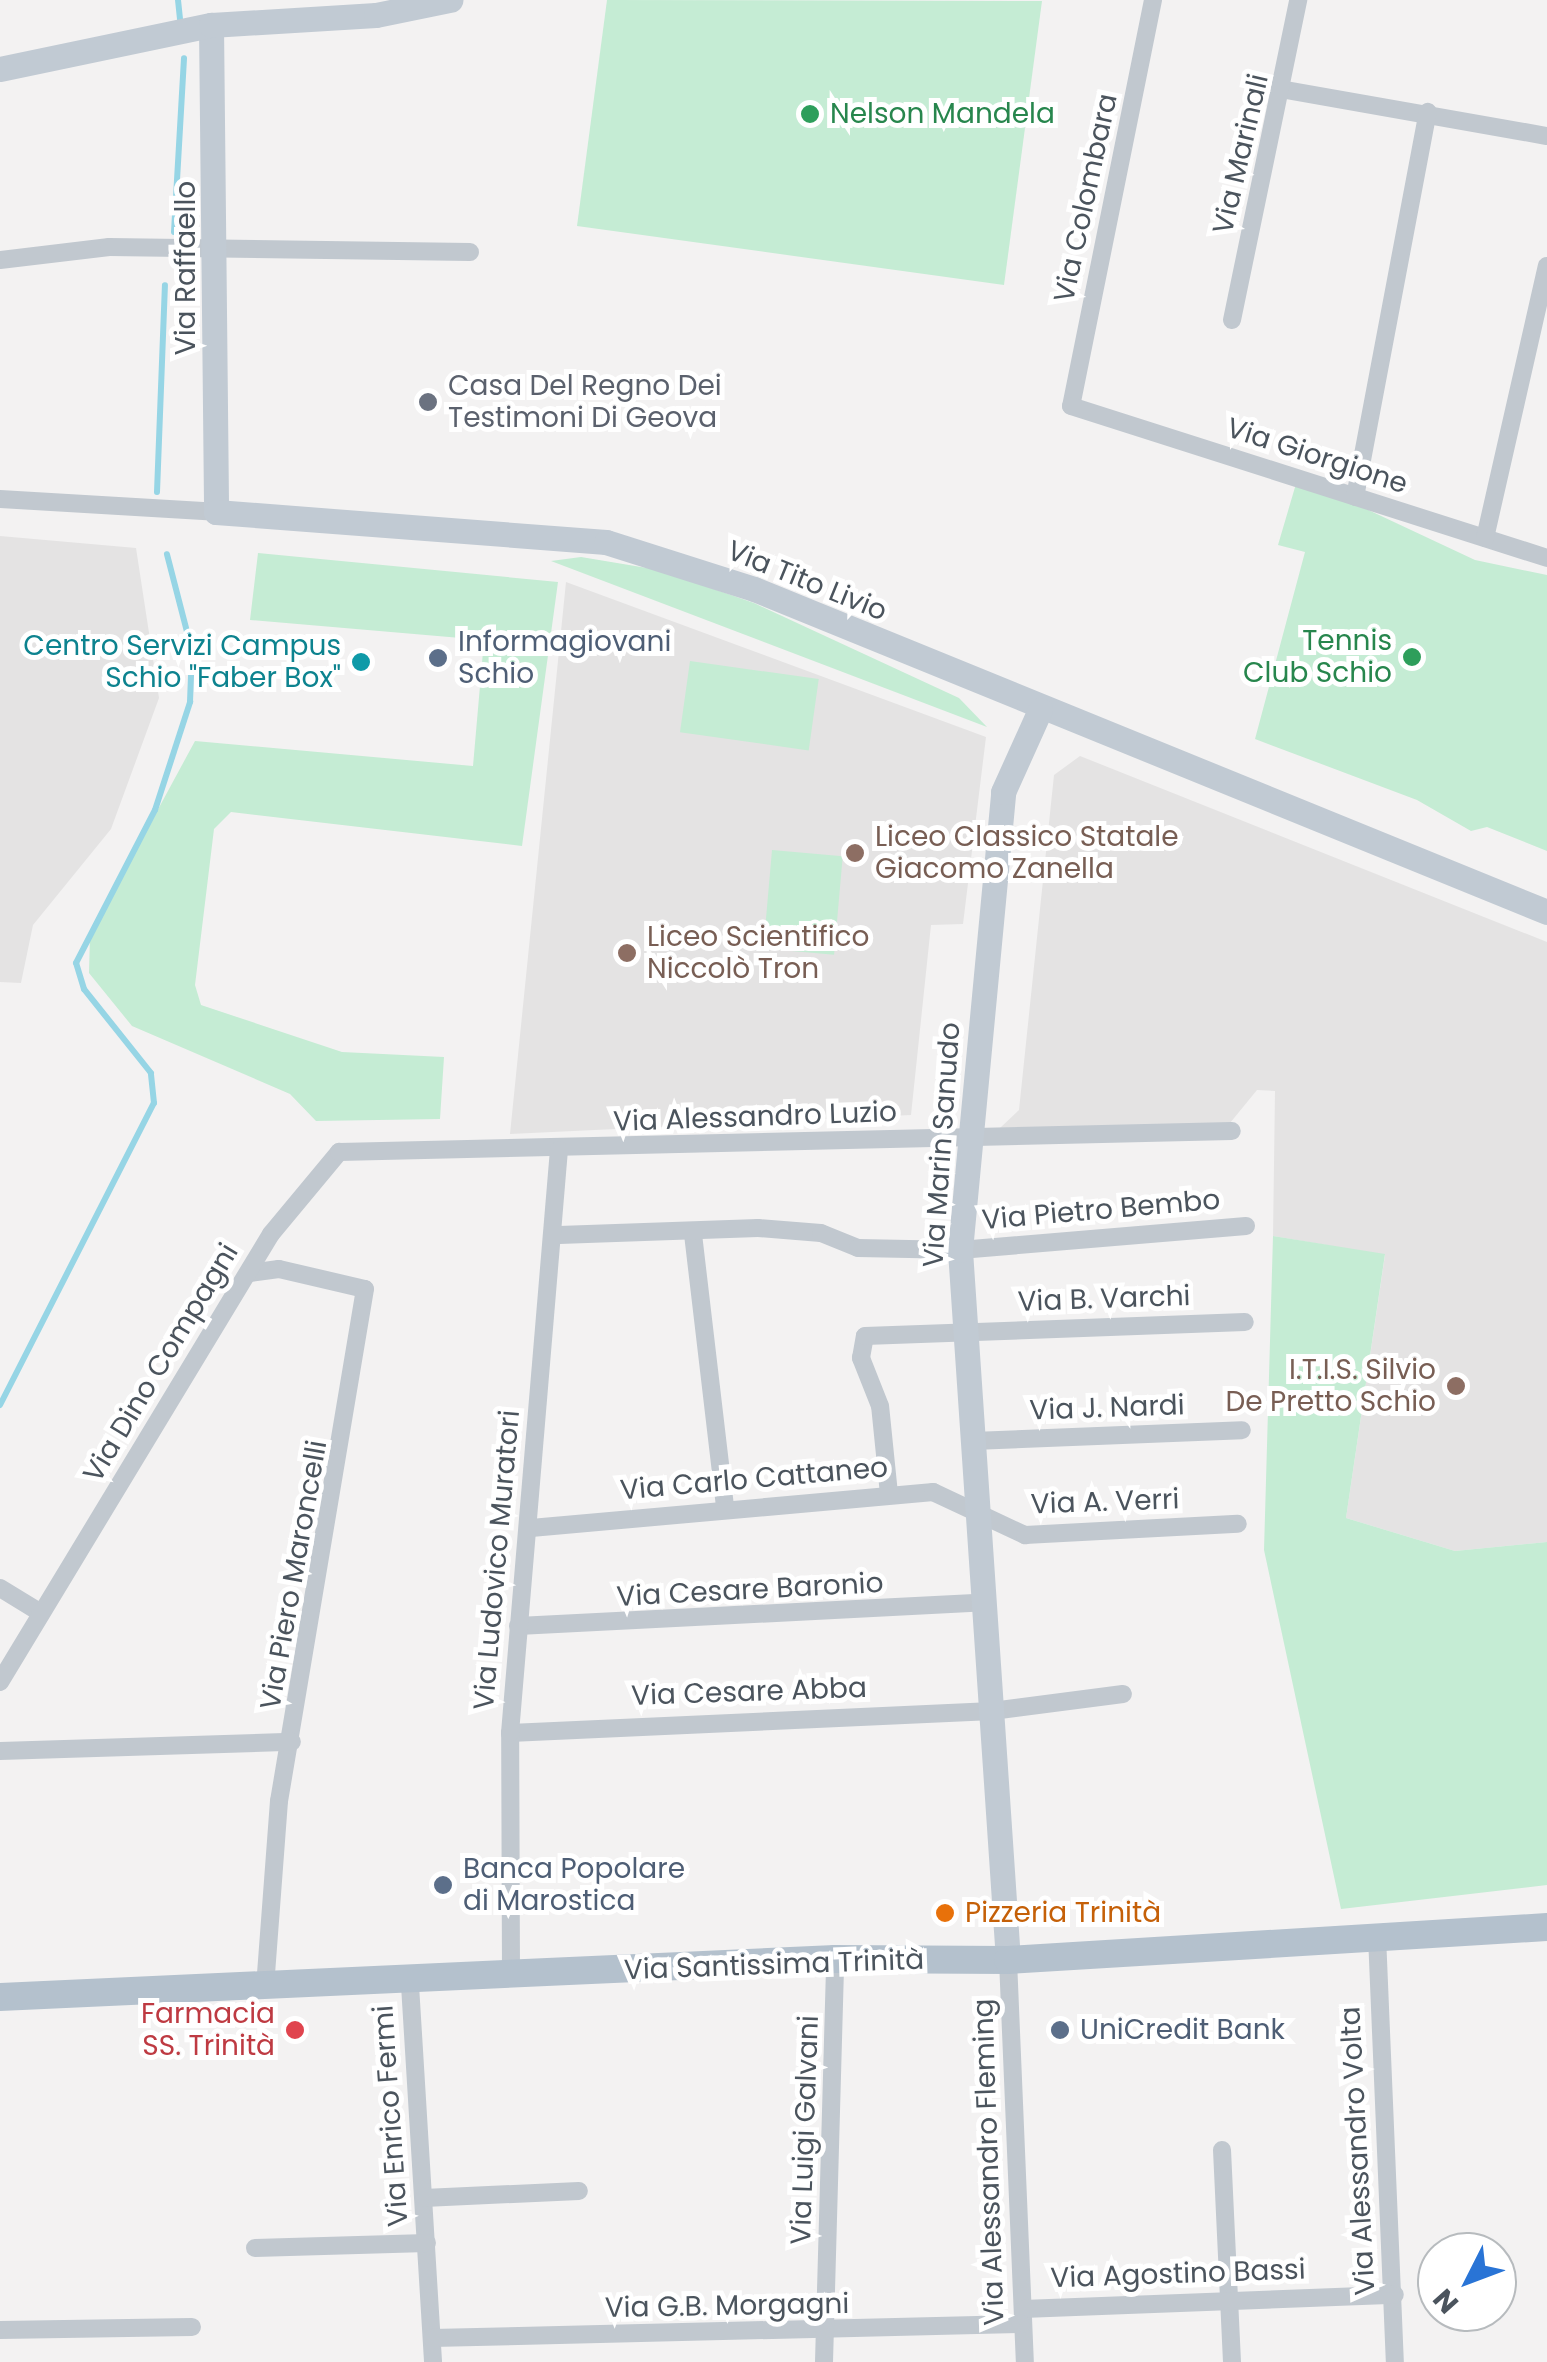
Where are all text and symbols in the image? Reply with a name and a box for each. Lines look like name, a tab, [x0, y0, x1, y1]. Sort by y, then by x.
street label: Via Marinali	[1206, 71, 1276, 237]
street label: Via Colombara	[1047, 91, 1125, 305]
place label: Nelson Mandela	[830, 97, 1055, 131]
marker: Nelson Mandela	[799, 103, 821, 125]
street label: Via Raffaello	[169, 181, 203, 355]
place label: Casa Del Regno Dei Testimoni Di Geova	[448, 369, 722, 435]
marker: Casa Del Regno Dei Testimoni Di Geova	[417, 391, 439, 413]
street label: Via Giorgione	[1222, 411, 1412, 501]
street label: Via Tito Livio	[722, 534, 892, 628]
place label: Tennis Club Schio	[1243, 624, 1392, 690]
place label: Informagiovani Schio	[458, 625, 671, 691]
place label: Centro Servizi Campus Schio "Faber Box"	[23, 629, 341, 695]
marker: Tennis Club Schio	[1401, 646, 1423, 668]
marker: Informagiovani Schio	[427, 647, 449, 669]
marker: Centro Servizi Campus Schio "Faber Box"	[350, 651, 372, 673]
place label: Liceo Classico Statale Giacomo Zanella	[875, 820, 1179, 886]
marker: Liceo Classico Statale Giacomo Zanella	[844, 842, 866, 864]
place label: Liceo Scientifico Niccolò Tron	[647, 920, 869, 986]
marker: Liceo Scientifico Niccolò Tron	[616, 942, 638, 964]
street label: Via Marin Sanudo	[917, 1021, 967, 1269]
street label: Via Alessandro Luzio	[613, 1095, 897, 1139]
street label: Via Pietro Bembo	[981, 1183, 1221, 1237]
street label: Via Dino Compagni	[77, 1238, 245, 1488]
street label: Via B. Varchi	[1017, 1279, 1191, 1319]
place label: I.T.I.S. Silvio De Pretto Schio	[1225, 1353, 1436, 1419]
marker: I.T.I.S. Silvio De Pretto Schio	[1445, 1375, 1467, 1397]
street label: Via J. Nardi	[1029, 1389, 1185, 1427]
street label: Via Ludovico Muratori	[467, 1409, 527, 1711]
street label: Via Piero Maroncelli	[254, 1438, 334, 1712]
street label: Via Carlo Cattaneo	[619, 1451, 889, 1507]
street label: Via A. Verri	[1030, 1483, 1180, 1521]
street label: Via Cesare Baronio	[616, 1566, 884, 1614]
street label: Via Cesare Abba	[631, 1671, 867, 1713]
place label: Banca Popolare di Marostica	[463, 1852, 685, 1918]
marker: Banca Popolare di Marostica	[432, 1874, 454, 1896]
place label: Pizzeria Trinità	[965, 1896, 1161, 1930]
marker: Pizzeria Trinità	[934, 1902, 956, 1924]
street label: Via Santissima Trinità	[623, 1943, 925, 1987]
place label: Farmacia SS. Trinità	[141, 1997, 275, 2063]
street label: Via Alessandro Fleming	[967, 1998, 1011, 2326]
street label: Via Enrico Fermi	[367, 2004, 415, 2228]
street label: Via Alessandro Volta	[1334, 2006, 1382, 2296]
place label: UniCredit Bank	[1080, 2013, 1285, 2047]
street label: Via Luigi Galvani	[784, 2015, 826, 2245]
marker: Farmacia SS. Trinità	[284, 2019, 306, 2041]
marker: UniCredit Bank	[1049, 2019, 1071, 2041]
north arrow	[1417, 2232, 1517, 2332]
street label: Via Agostino Bassi	[1050, 2253, 1306, 2295]
text: N	[1424, 2280, 1467, 2322]
street label: Via G.B. Morgagni	[604, 2287, 850, 2325]

